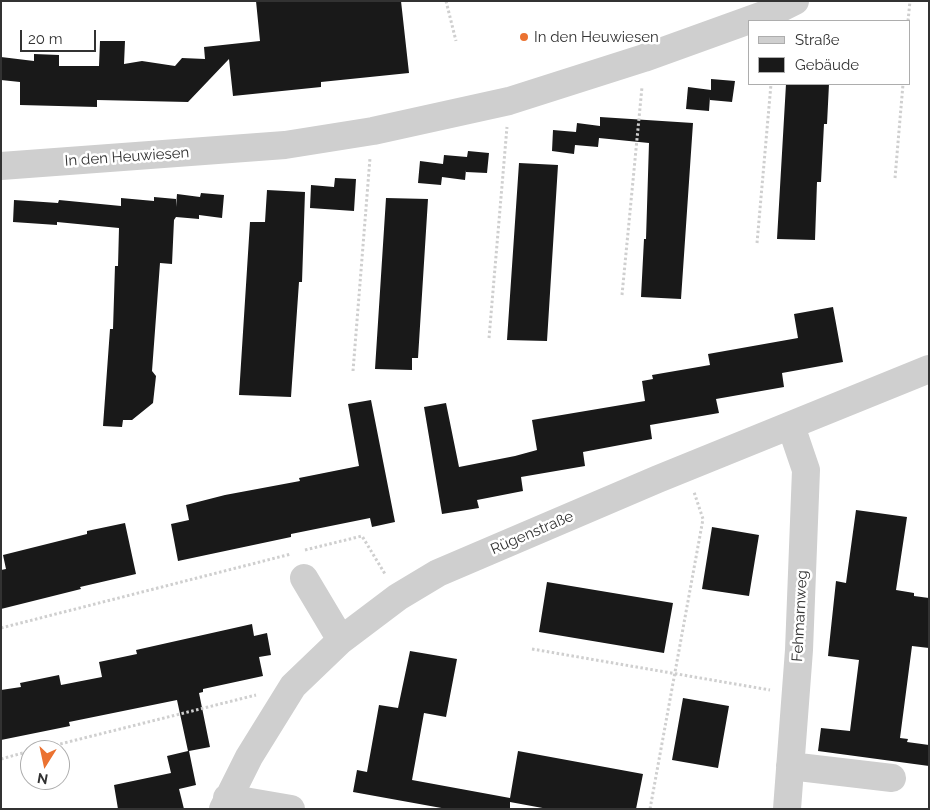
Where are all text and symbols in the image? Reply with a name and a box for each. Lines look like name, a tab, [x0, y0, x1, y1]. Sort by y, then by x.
scale bar	[22, 20, 99, 52]
legend	[748, 20, 910, 85]
place label: In den Heuwiesen	[534, 28, 659, 46]
text: 20 m	[28, 30, 63, 48]
marker: In den Heuwiesen	[518, 31, 530, 43]
text: Straße	[795, 31, 839, 49]
text: Gebäude	[795, 56, 859, 74]
street label: In den Heuwiesen	[64, 144, 190, 170]
street label: Rügenstraße	[488, 507, 576, 559]
street label: Fehmarnweg	[789, 570, 811, 662]
north arrow	[20, 740, 70, 790]
text: N	[36, 770, 49, 788]

